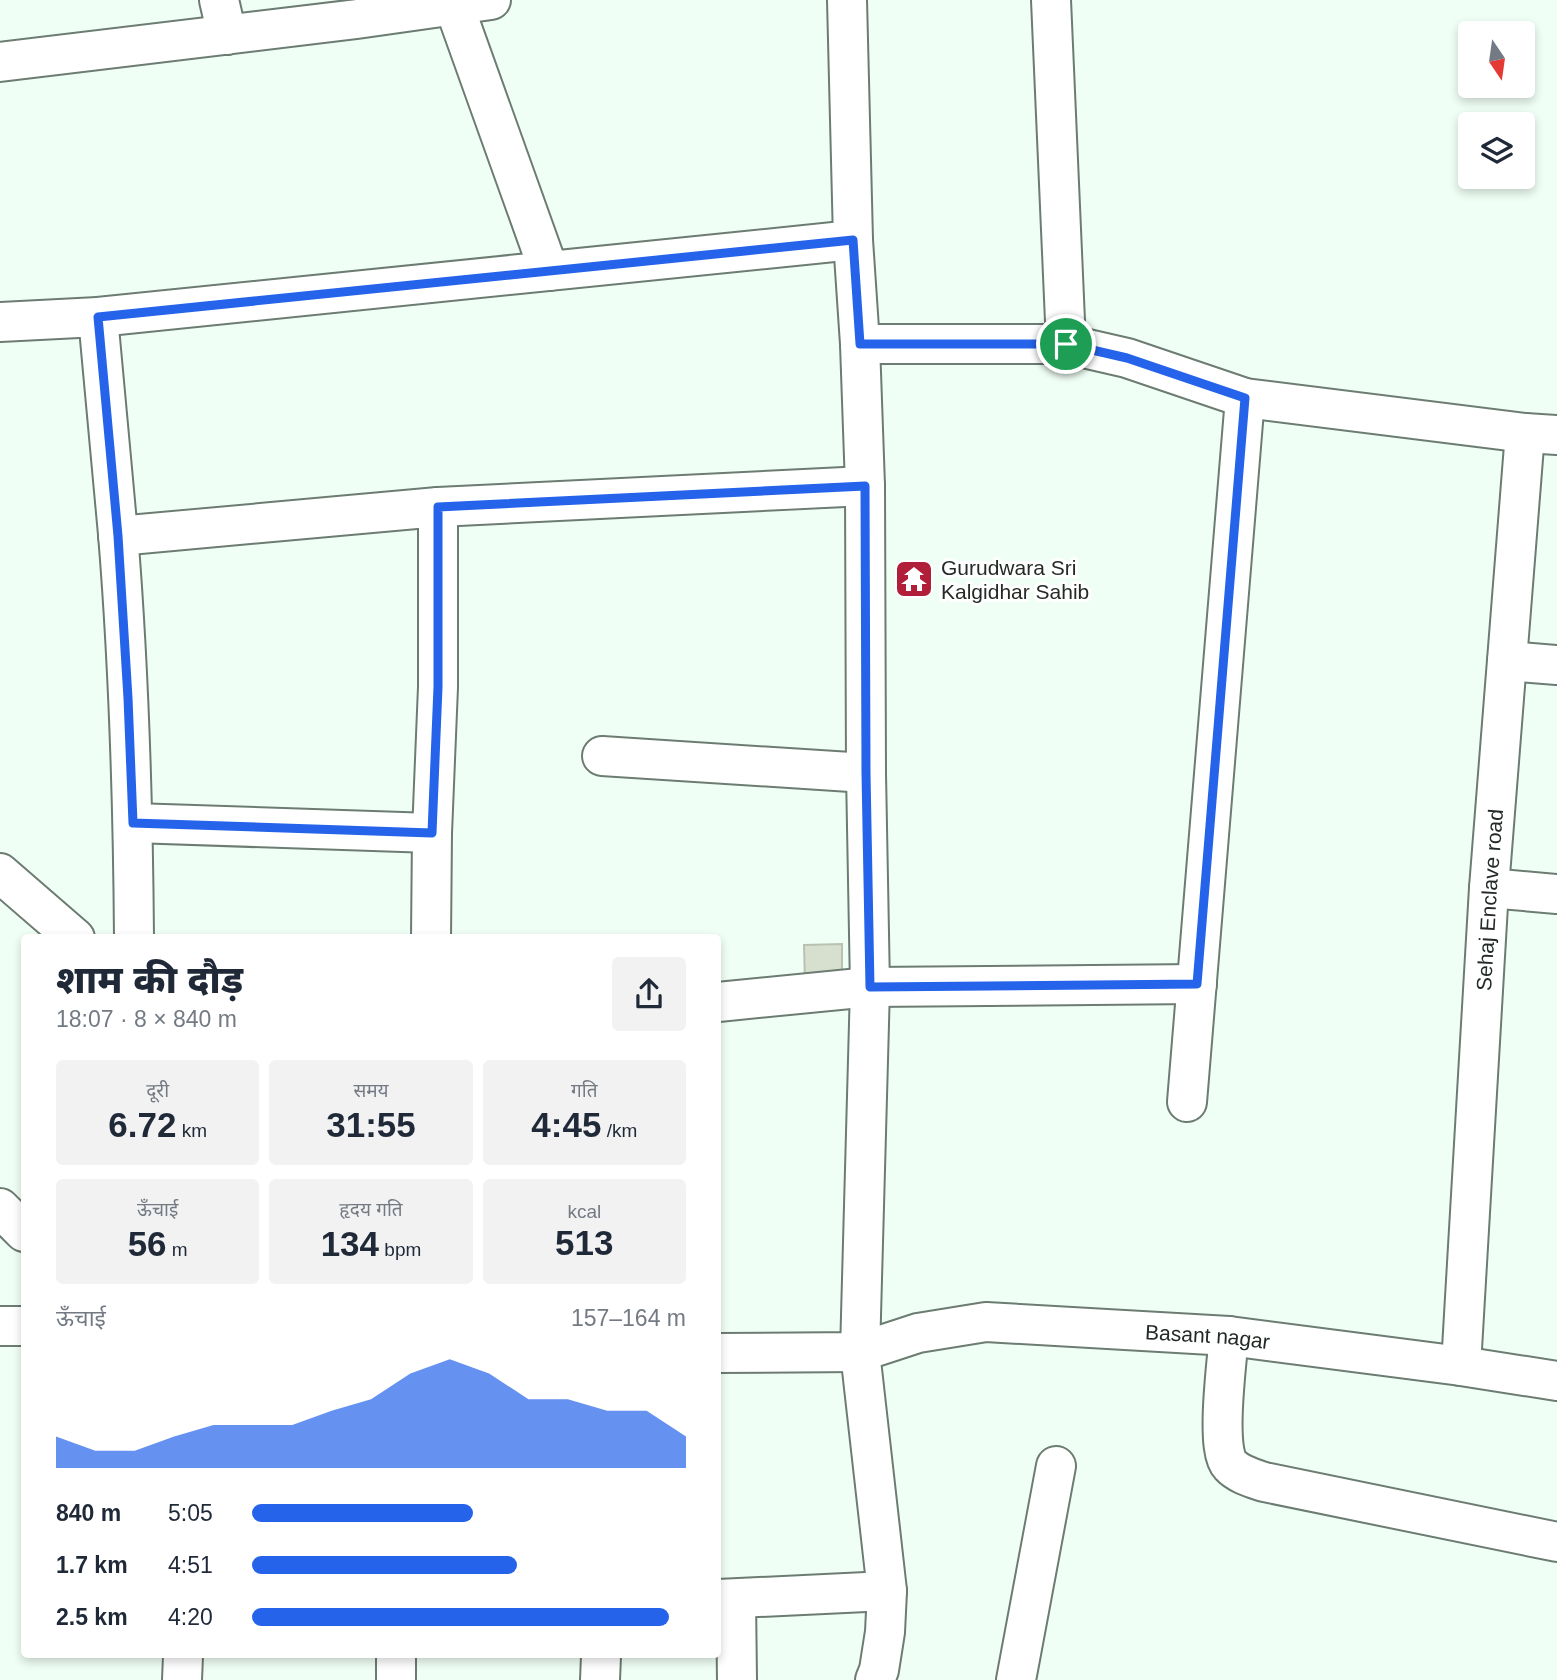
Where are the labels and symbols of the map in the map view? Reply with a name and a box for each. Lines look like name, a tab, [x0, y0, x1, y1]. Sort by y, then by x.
north arrow	[1458, 21, 1535, 98]
pin	[1036, 314, 1096, 374]
place label: Gurudwara Sri Kalgidhar Sahib	[941, 556, 1089, 603]
temple icon: Gurudwara Sri Kalgidhar Sahib	[893, 558, 935, 600]
street label: Sehaj Enclave road	[1471, 808, 1507, 991]
street label: Basant nagar	[1145, 1320, 1271, 1353]

